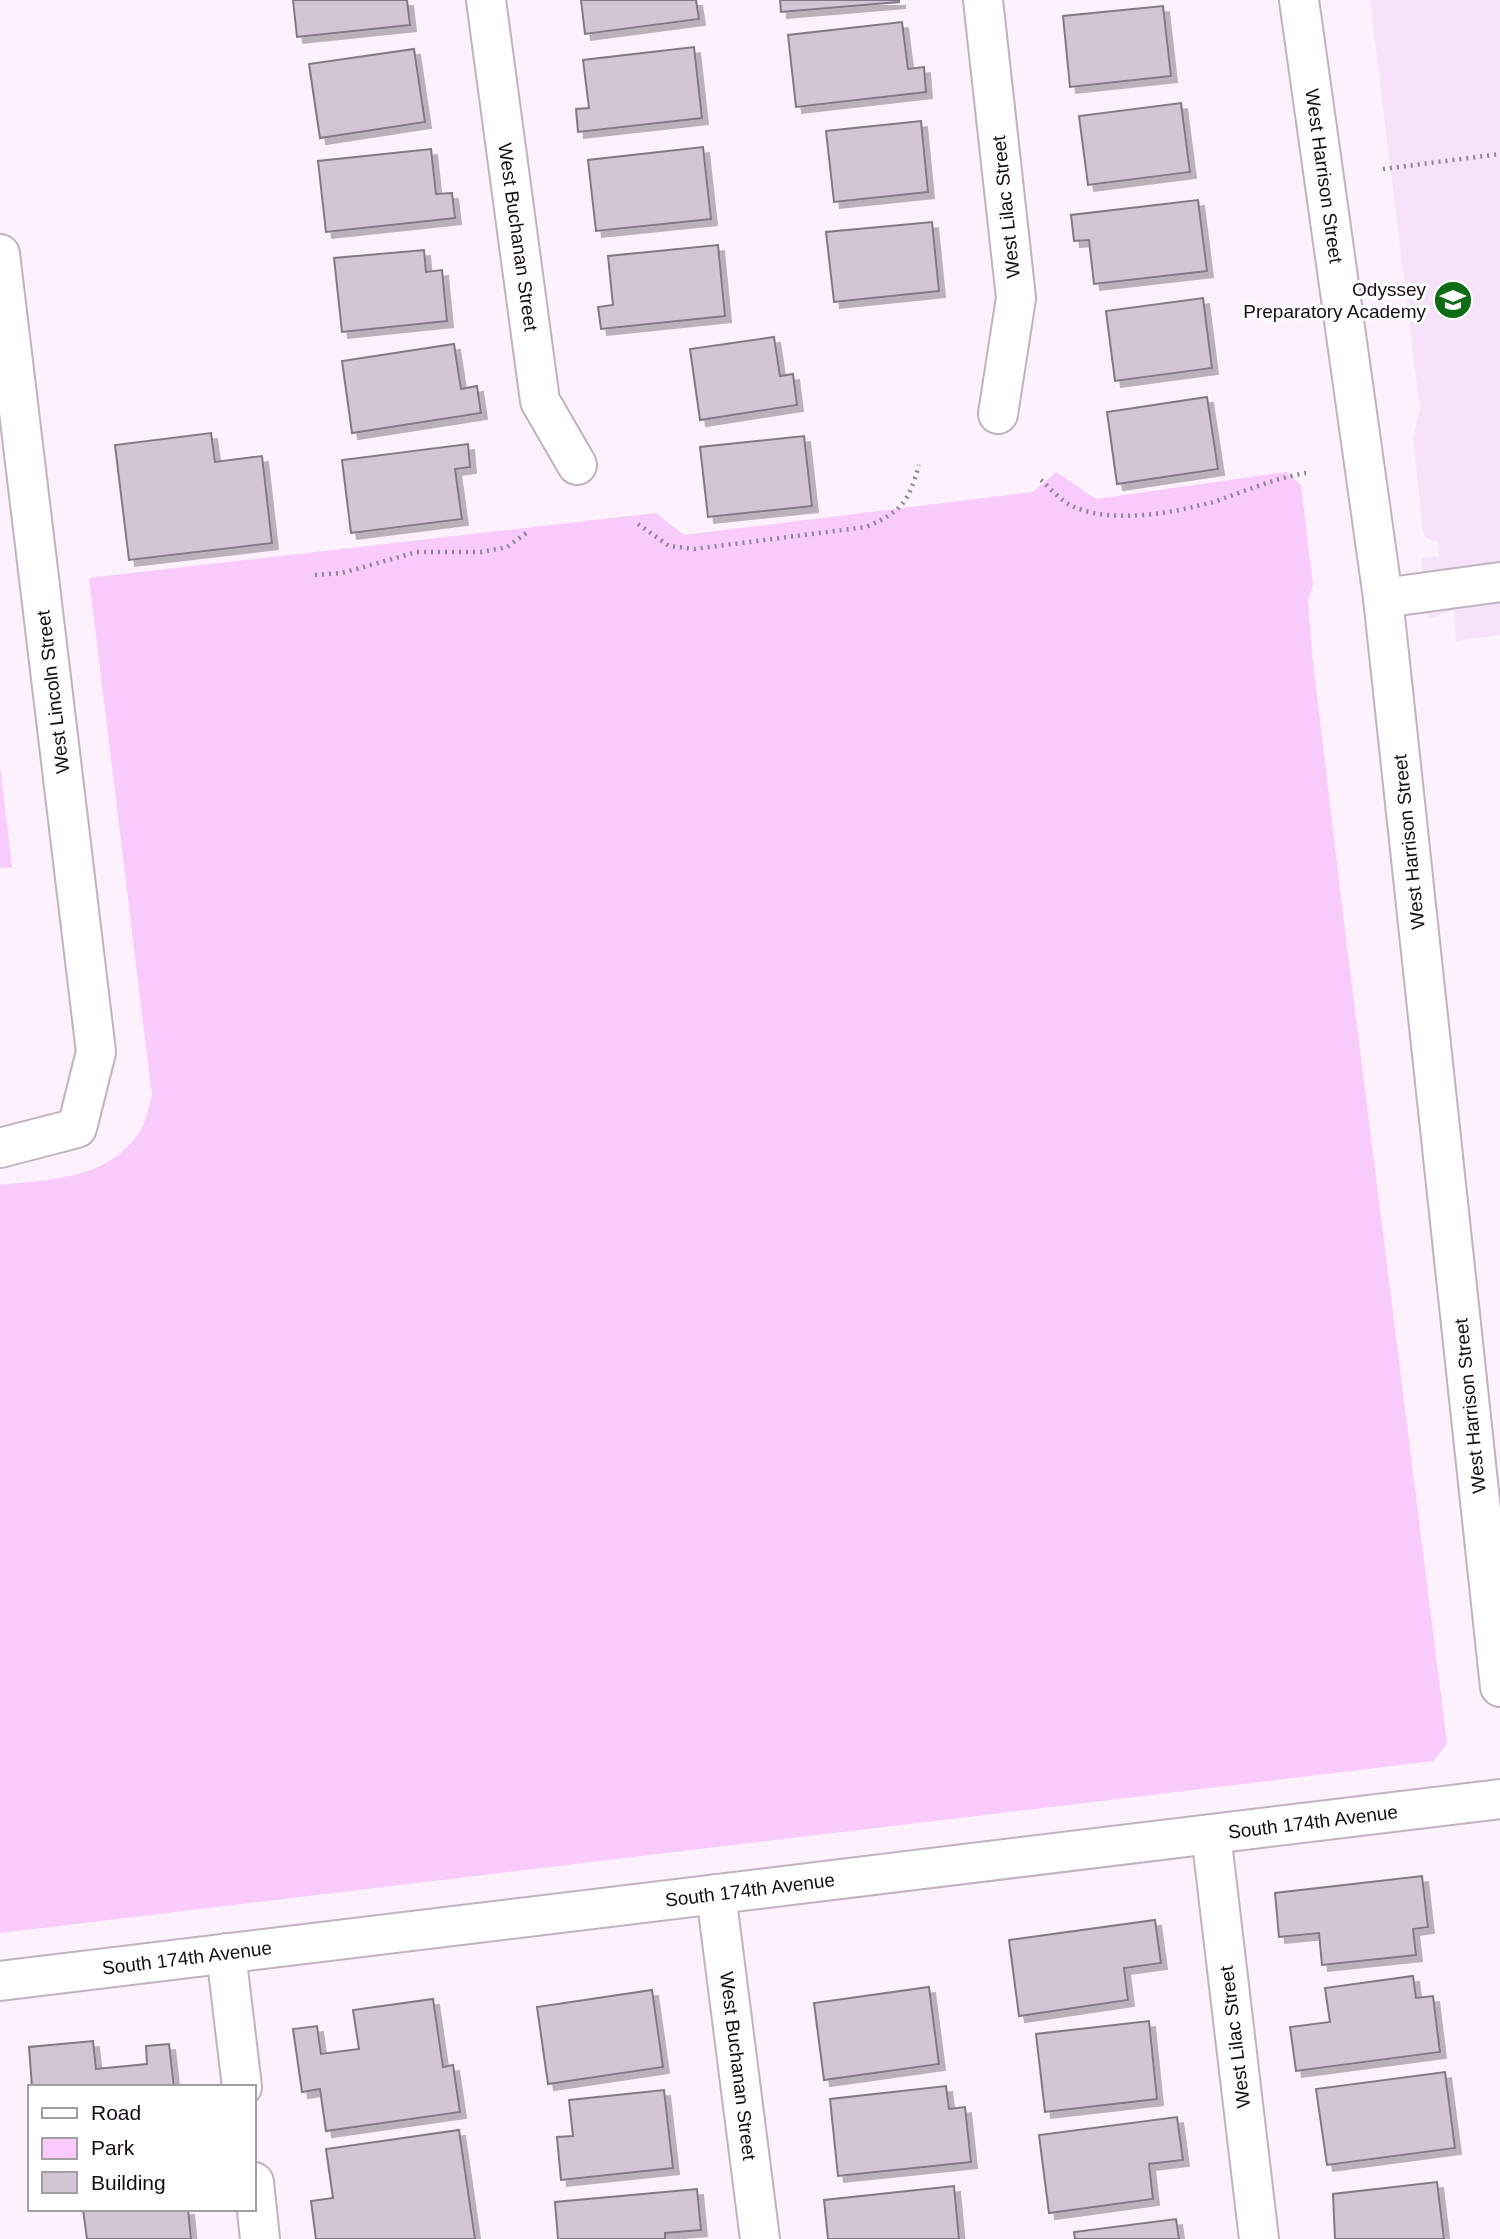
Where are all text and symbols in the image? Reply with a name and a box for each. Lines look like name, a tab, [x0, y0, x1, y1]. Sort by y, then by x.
street label: West Harrison Street	[1301, 87, 1347, 265]
street label: West Lilac Street	[988, 134, 1024, 279]
street label: West Buchanan Street	[494, 142, 542, 333]
place label: Odyssey Preparatory Academy	[1243, 279, 1426, 322]
school or university icon: Odyssey Preparatory Academy	[1432, 279, 1474, 321]
street label: West Lincoln Street	[32, 608, 73, 775]
street label: West Harrison Street	[1389, 753, 1429, 931]
street label: West Harrison Street	[1450, 1317, 1490, 1495]
street label: South 174th Avenue	[1227, 1801, 1399, 1843]
street label: South 174th Avenue	[664, 1869, 836, 1911]
street label: South 174th Avenue	[101, 1937, 273, 1979]
street label: West Lilac Street	[1216, 1964, 1254, 2109]
street label: West Buchanan Street	[716, 1971, 760, 2162]
legend	[28, 2085, 256, 2211]
text: Road	[91, 2101, 141, 2124]
text: Park	[91, 2136, 135, 2159]
text: Building	[91, 2171, 166, 2194]

